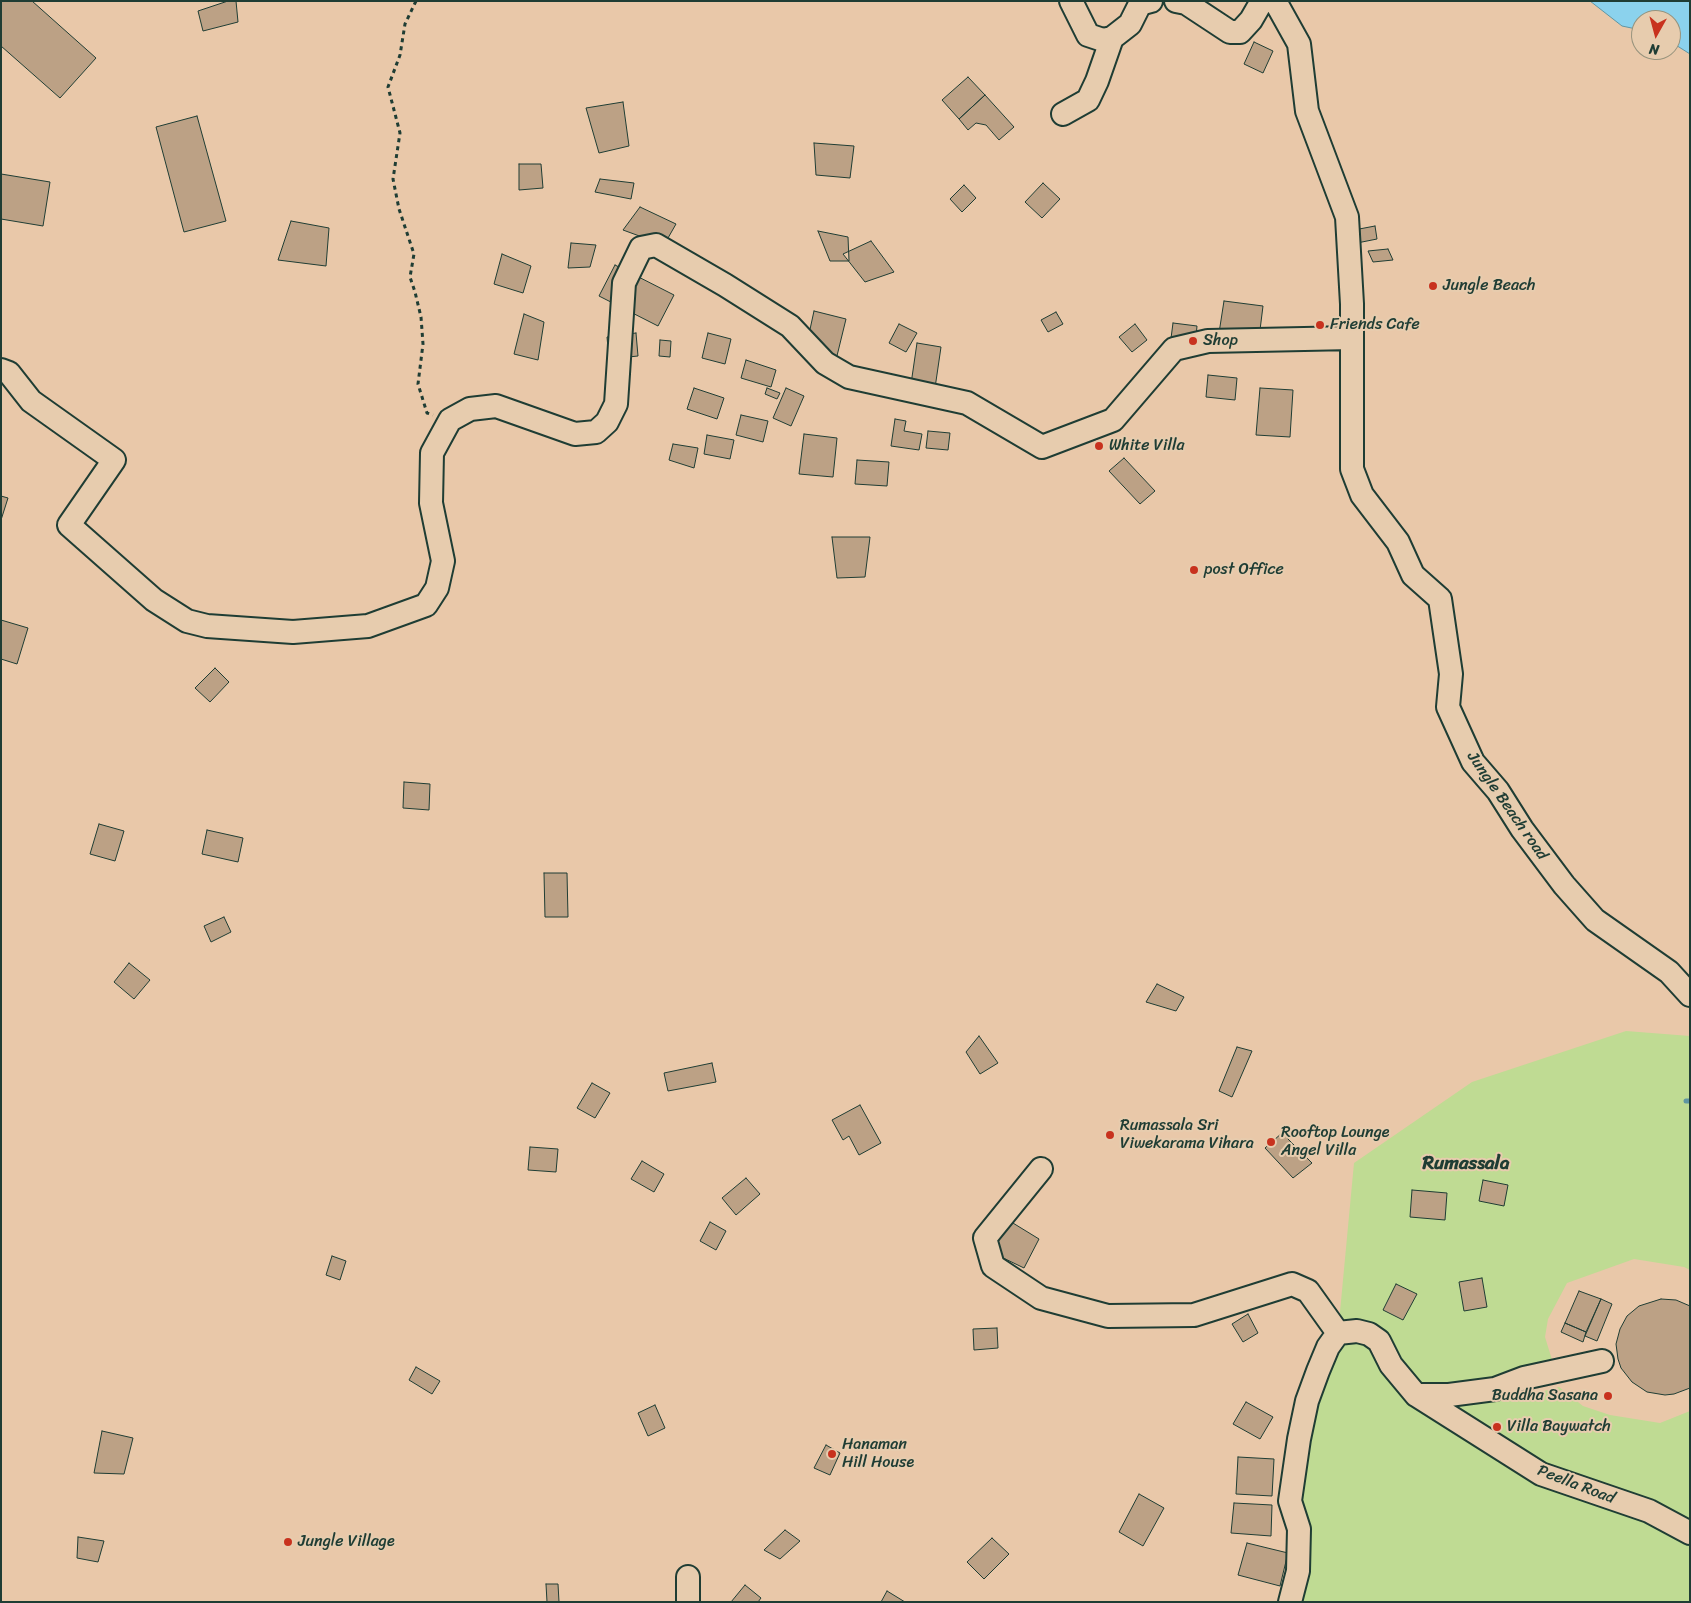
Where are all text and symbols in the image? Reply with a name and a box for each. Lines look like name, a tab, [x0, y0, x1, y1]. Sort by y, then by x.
north arrow	[1631, 10, 1681, 60]
text: N	[1648, 36, 1661, 62]
place label: Jungle Beach	[1443, 276, 1535, 296]
marker: Jungle Beach	[1427, 280, 1439, 292]
place label: Friends Cafe	[1330, 315, 1420, 335]
marker: Friends Cafe	[1314, 319, 1326, 331]
place label: Shop	[1203, 331, 1238, 351]
marker: Shop	[1187, 335, 1199, 347]
place label: White Villa	[1109, 436, 1185, 456]
marker: White Villa	[1093, 440, 1105, 452]
place label: post Office	[1204, 560, 1284, 580]
marker: post Office	[1188, 564, 1200, 576]
street label: Jungle Beach road	[1462, 748, 1552, 864]
place label: Rumassala Sri Viwekarama Vihara	[1120, 1116, 1254, 1154]
place label: Rooftop Lounge Angel Villa	[1281, 1123, 1389, 1161]
marker: Rumassala Sri Viwekarama Vihara	[1104, 1129, 1116, 1141]
marker: Rooftop Lounge Angel Villa	[1265, 1136, 1277, 1148]
district label: Rumassala	[1423, 1153, 1509, 1175]
place label: Buddha Sasana	[1492, 1386, 1598, 1406]
marker: Buddha Sasana	[1602, 1390, 1614, 1402]
place label: Villa Baywatch	[1507, 1417, 1611, 1437]
marker: Villa Baywatch	[1491, 1421, 1503, 1433]
place label: Hanaman Hill House	[842, 1435, 914, 1473]
marker: Hanaman Hill House	[826, 1448, 838, 1460]
street label: Peella Road	[1534, 1461, 1618, 1509]
place label: Jungle Village	[298, 1532, 395, 1552]
marker: Jungle Village	[282, 1536, 294, 1548]

